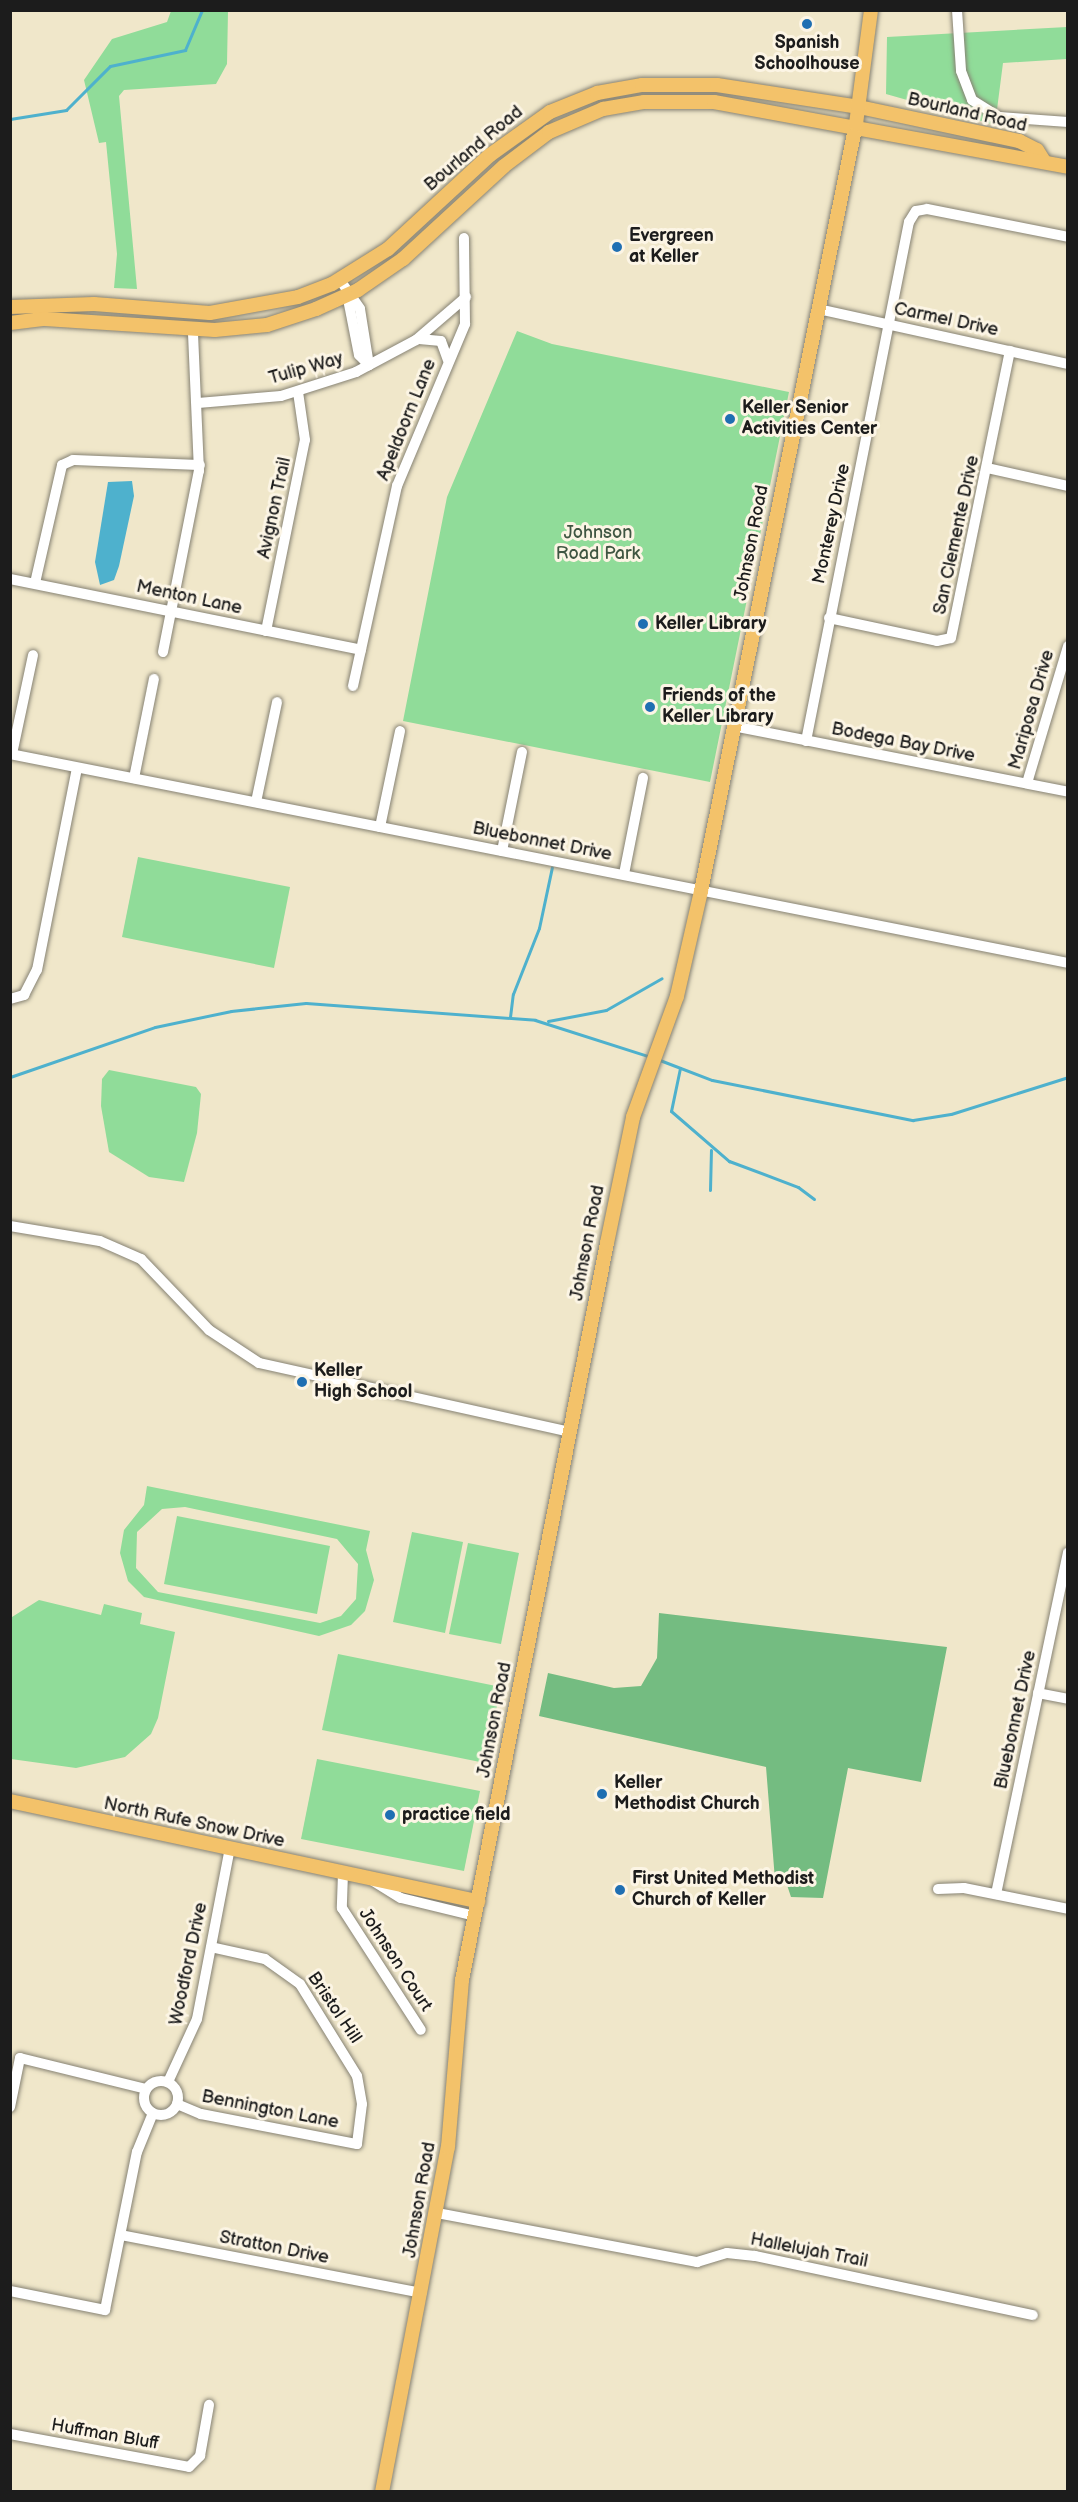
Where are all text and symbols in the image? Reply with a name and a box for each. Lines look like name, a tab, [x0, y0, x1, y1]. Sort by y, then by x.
marker: Spanish Schoolhouse	[800, 17, 814, 31]
place label: Spanish Schoolhouse	[754, 33, 860, 76]
street label: Bourland Road	[905, 89, 1029, 137]
street label: Bourland Road	[420, 102, 528, 196]
place label: Evergreen at Keller	[629, 226, 714, 268]
marker: Evergreen at Keller	[610, 240, 624, 254]
street label: Carmel Drive	[892, 298, 1000, 342]
street label: Tulip Way	[266, 348, 346, 390]
street label: Apeldoorn Lane	[373, 356, 441, 484]
place label: Keller Senior Activities Center	[742, 398, 877, 440]
marker: Keller Senior Activities Center	[723, 412, 737, 426]
street label: San Clemente Drive	[930, 454, 984, 616]
street label: Avignon Trail	[254, 455, 296, 561]
street label: Monterey Drive	[809, 461, 855, 587]
street label: Johnson Road	[730, 483, 774, 603]
park label: Johnson Road Park	[556, 523, 640, 566]
street label: Menton Lane	[134, 576, 244, 620]
place label: Keller Library	[655, 613, 766, 635]
marker: Keller Library	[636, 617, 650, 631]
street label: Mariposa Drive	[1005, 648, 1059, 772]
place label: Friends of the Keller Library	[662, 686, 776, 728]
marker: Friends of the Keller Library	[643, 700, 657, 714]
street label: Bodega Bay Drive	[829, 718, 977, 768]
street label: Bluebonnet Drive	[471, 818, 613, 866]
street label: Johnson Road	[566, 1183, 610, 1303]
place label: Keller High School	[314, 1361, 412, 1404]
marker: Keller High School	[295, 1375, 309, 1389]
street label: Bluebonnet Drive	[991, 1649, 1041, 1791]
street label: Johnson Road	[473, 1660, 517, 1780]
place label: Keller Methodist Church	[614, 1773, 760, 1816]
marker: Keller Methodist Church	[595, 1787, 609, 1801]
street label: North Rufe Snow Drive	[102, 1793, 286, 1853]
place label: practice field	[402, 1804, 510, 1826]
marker: practice field	[383, 1808, 397, 1822]
place label: First United Methodist Church of Keller	[632, 1869, 814, 1912]
marker: First United Methodist Church of Keller	[613, 1883, 627, 1897]
street label: Woodford Drive	[165, 1901, 213, 2027]
street label: Johnson Court	[354, 1904, 436, 2016]
street label: Bristol Hill	[302, 1968, 366, 2048]
street label: Bennington Lane	[200, 2086, 340, 2134]
street label: Johnson Road	[399, 2140, 441, 2260]
street label: Stratton Drive	[218, 2227, 330, 2269]
street label: Hallelujah Trail	[748, 2229, 870, 2273]
street label: Huffman Bluff	[49, 2415, 161, 2455]

